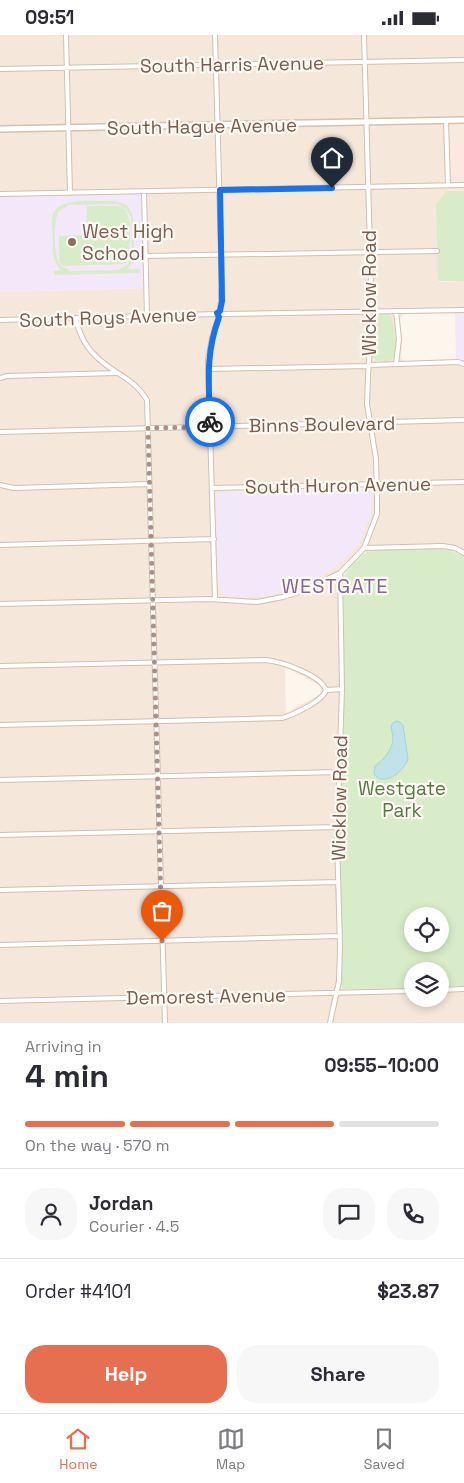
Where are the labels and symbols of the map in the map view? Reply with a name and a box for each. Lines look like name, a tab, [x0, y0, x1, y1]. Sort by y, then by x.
street label: South Harris Avenue	[140, 50, 324, 79]
street label: South Hague Avenue	[107, 112, 297, 141]
pin	[311, 137, 353, 188]
place label: West High School	[82, 219, 174, 266]
street label: Wicklow Road	[357, 230, 382, 356]
marker: West High School	[66, 236, 78, 248]
street label: South Roys Avenue	[19, 302, 197, 333]
courier	[185, 397, 235, 447]
street label: Binns Boulevard	[248, 411, 396, 438]
street label: South Huron Avenue	[245, 471, 431, 500]
district label: WESTGATE	[282, 573, 388, 599]
street label: Wicklow Road	[326, 735, 353, 861]
park label: Westgate Park	[358, 776, 446, 823]
pin	[141, 890, 183, 941]
street label: Demorest Avenue	[126, 983, 286, 1010]

